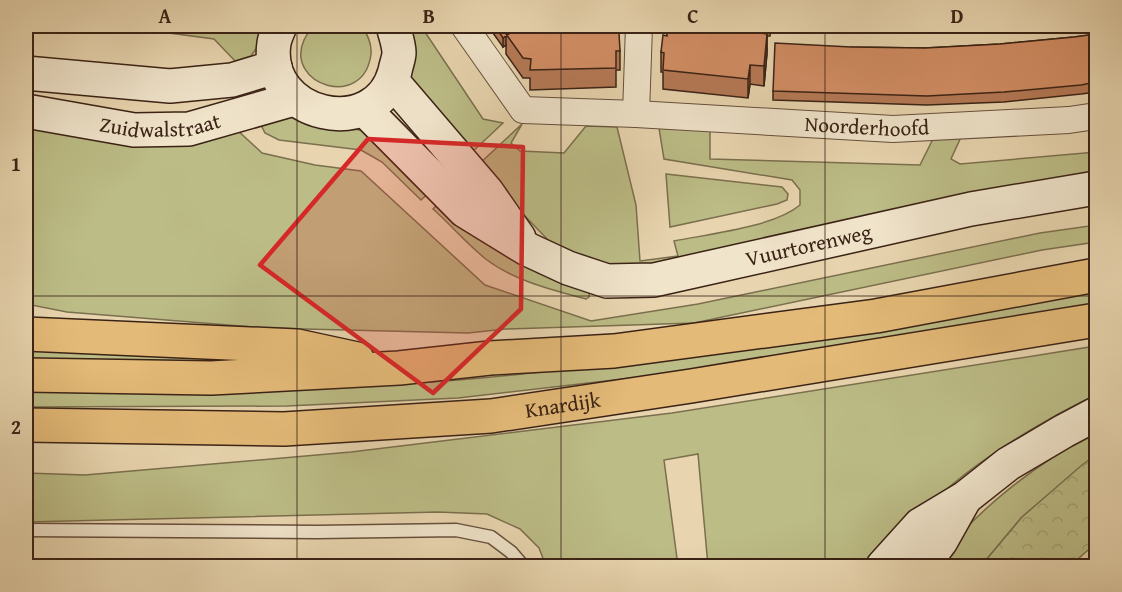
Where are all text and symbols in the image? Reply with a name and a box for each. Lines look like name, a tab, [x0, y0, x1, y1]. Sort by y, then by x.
text: A	[159, 1, 172, 30]
text: B	[423, 1, 435, 30]
text: C	[687, 1, 699, 30]
text: D	[950, 1, 964, 30]
street label: Zuidwalstraat	[97, 105, 225, 146]
street label: Noorderhoofd	[804, 108, 931, 144]
text: 1	[11, 149, 21, 178]
street label: Vuurtorenweg	[743, 216, 875, 274]
street label: Knardijk	[523, 384, 603, 426]
text: 2	[11, 412, 21, 441]

